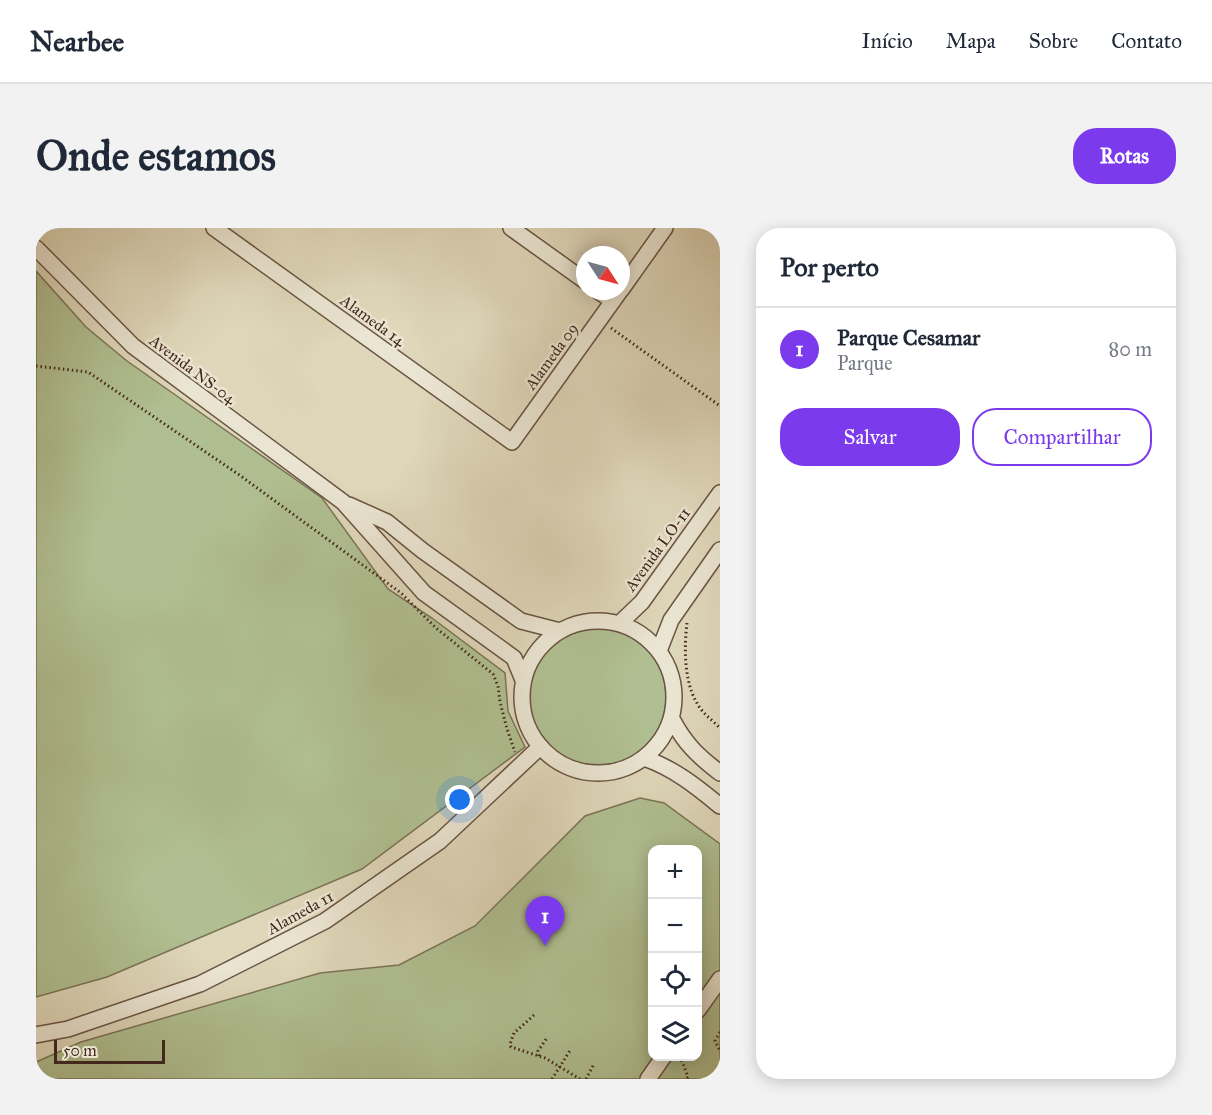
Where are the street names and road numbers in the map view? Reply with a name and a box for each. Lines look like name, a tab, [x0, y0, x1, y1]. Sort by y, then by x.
street label: Alameda 14	[336, 290, 410, 351]
street label: Alameda 09	[520, 319, 582, 394]
street label: Avenida NS-04	[145, 330, 240, 409]
street label: Avenida LO-11	[620, 504, 694, 596]
street label: Alameda 11	[263, 886, 337, 939]

